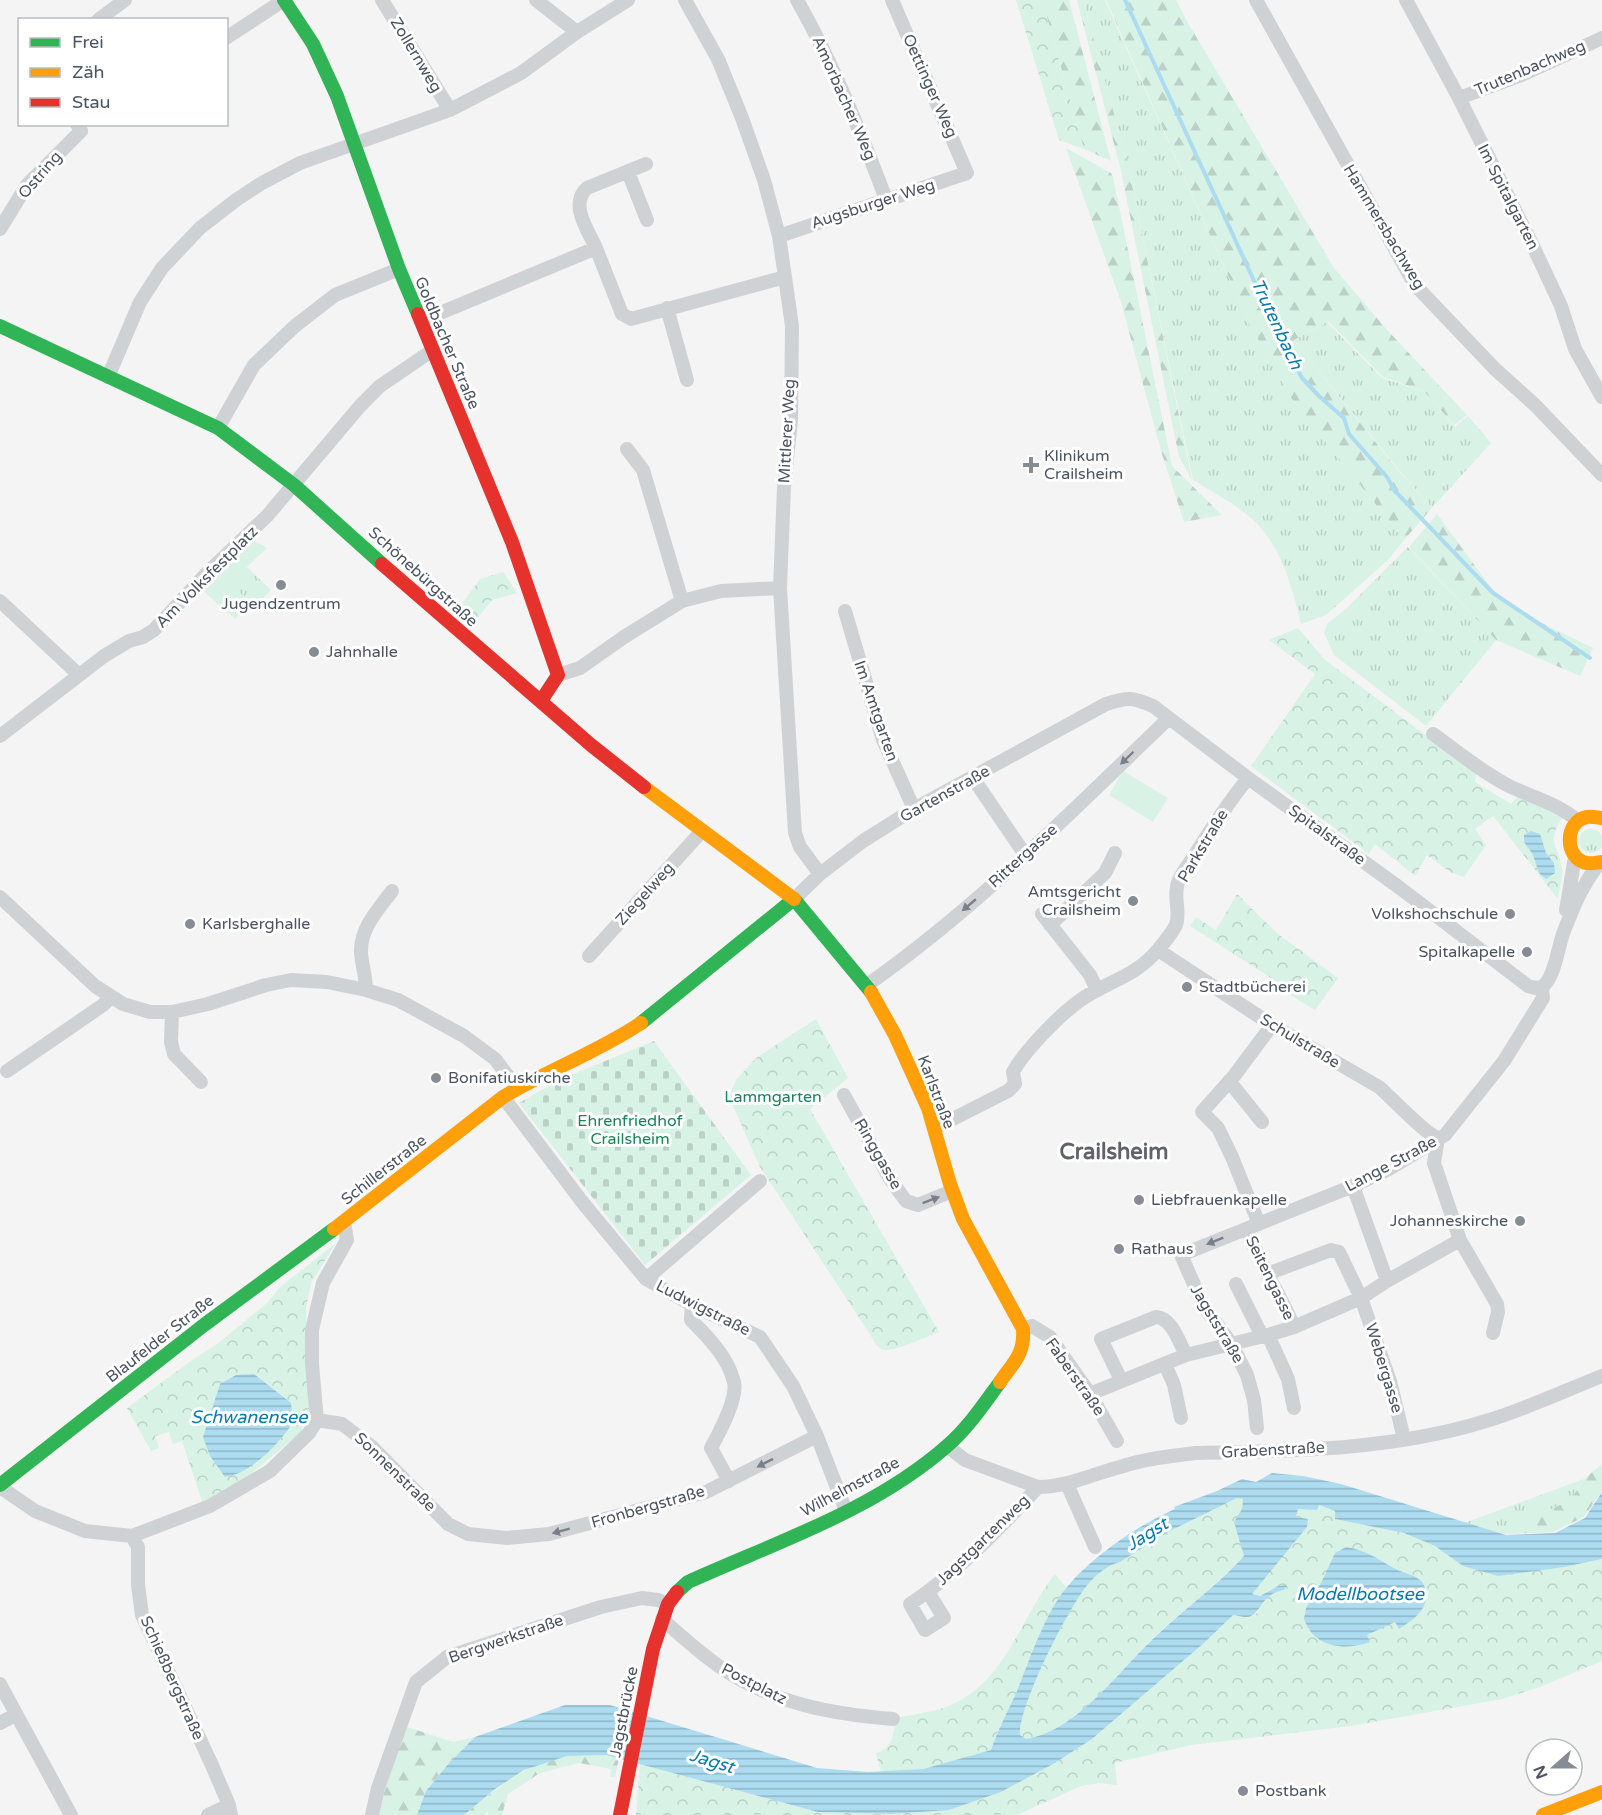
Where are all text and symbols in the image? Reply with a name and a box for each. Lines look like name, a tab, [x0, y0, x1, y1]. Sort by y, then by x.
street label: Zollernweg	[386, 14, 446, 96]
legend	[18, 18, 228, 126]
text: Frei	[72, 31, 104, 53]
street label: Oettinger Weg	[898, 31, 962, 141]
street label: Amorbacher Weg	[808, 33, 880, 163]
street label: Trutenbachweg	[1472, 36, 1588, 100]
text: Zäh	[72, 61, 105, 83]
text: Stau	[72, 91, 111, 113]
street label: Im Spitalgarten	[1473, 141, 1543, 253]
street label: Ostring	[14, 147, 66, 203]
street label: Hammersbachweg	[1339, 161, 1429, 293]
street label: Augsburger Weg	[809, 175, 937, 233]
street label: Goldbacher Straße	[410, 274, 484, 412]
water label: Trutenbach	[1246, 275, 1308, 374]
street label: Mittlerer Weg	[774, 378, 800, 484]
place label: Klinikum Crailsheim	[1044, 446, 1123, 484]
marker: Klinikum Crailsheim	[1022, 456, 1040, 474]
street label: Am Volksfestplatz	[152, 522, 262, 632]
street label: Schönebürgstraße	[364, 523, 482, 631]
marker: Jugendzentrum	[274, 578, 288, 592]
place label: Jugendzentrum	[221, 594, 341, 614]
place label: Jahnhalle	[326, 642, 398, 662]
marker: Jahnhalle	[307, 645, 321, 659]
street label: Im Amtgarten	[849, 658, 903, 764]
one-way arrow	[1120, 751, 1135, 765]
street label: Gartenstraße	[897, 761, 993, 827]
street label: Spitalstraße	[1285, 800, 1369, 870]
street label: Parkstraße	[1173, 806, 1233, 886]
street label: Rittergasse	[984, 820, 1062, 892]
street label: Ziegelweg	[611, 858, 679, 930]
place label: Amtsgericht Crailsheim	[1027, 882, 1121, 920]
marker: Amtsgericht Crailsheim	[1126, 894, 1140, 908]
one-way arrow	[961, 898, 977, 911]
place label: Volkshochschule	[1371, 904, 1498, 924]
marker: Volkshochschule	[1503, 907, 1517, 921]
place label: Karlsberghalle	[202, 914, 310, 934]
marker: Karlsberghalle	[183, 917, 197, 931]
place label: Spitalkapelle	[1418, 942, 1515, 962]
marker: Spitalkapelle	[1520, 945, 1534, 959]
place label: Stadtbücherei	[1199, 977, 1306, 997]
marker: Stadtbücherei	[1180, 980, 1194, 994]
street label: Schulstraße	[1257, 1009, 1343, 1073]
street label: Karlstraße	[913, 1052, 959, 1132]
place label: Bonifatiuskirche	[448, 1068, 571, 1088]
marker: Bonifatiuskirche	[429, 1071, 443, 1085]
park label: Lammgarten	[724, 1087, 822, 1107]
park label: Ehrenfriedhof Crailsheim	[577, 1111, 684, 1149]
street label: Ringgasse	[850, 1115, 906, 1193]
street label: Schillerstraße	[337, 1130, 431, 1210]
street label: Lange Straße	[1342, 1132, 1440, 1196]
district label: Crailsheim	[1060, 1139, 1168, 1165]
place label: Liebfrauenkapelle	[1151, 1190, 1287, 1210]
marker: Liebfrauenkapelle	[1132, 1193, 1146, 1207]
one-way arrow	[922, 1195, 940, 1204]
place label: Johanneskirche	[1390, 1211, 1508, 1231]
marker: Johanneskirche	[1513, 1214, 1527, 1228]
street label: Seitengasse	[1241, 1233, 1299, 1323]
one-way arrow	[1206, 1237, 1224, 1247]
place label: Rathaus	[1131, 1239, 1193, 1259]
marker: Rathaus	[1112, 1242, 1126, 1256]
street label: Ludwigstraße	[652, 1276, 754, 1340]
street label: Jagststraße	[1186, 1281, 1248, 1367]
street label: Blaufelder Straße	[102, 1291, 218, 1387]
street label: Webergasse	[1361, 1321, 1407, 1415]
street label: Faberstraße	[1041, 1334, 1109, 1420]
water label: Schwanensee	[191, 1406, 308, 1428]
street label: Sonnenstraße	[350, 1428, 440, 1516]
street label: Grabenstraße	[1221, 1437, 1325, 1463]
street label: Wilhelmstraße	[797, 1453, 903, 1521]
one-way arrow	[757, 1458, 774, 1468]
street label: Fronbergstraße	[589, 1481, 707, 1533]
street label: Jagstgartenweg	[932, 1491, 1034, 1589]
water label: Jagst	[1122, 1512, 1174, 1555]
one-way arrow	[552, 1526, 570, 1536]
water label: Modellbootsee	[1296, 1583, 1425, 1605]
street label: Bergwerkstraße	[446, 1610, 566, 1668]
street label: Schießbergstraße	[136, 1613, 208, 1743]
street label: Postplatz	[718, 1659, 790, 1709]
street label: Jagstbrücke	[605, 1665, 643, 1759]
north arrow	[1524, 1737, 1584, 1797]
water label: Jagst	[687, 1744, 739, 1779]
text: N	[1529, 1762, 1553, 1782]
place label: Postbank	[1255, 1781, 1327, 1801]
marker: Postbank	[1236, 1784, 1250, 1798]

